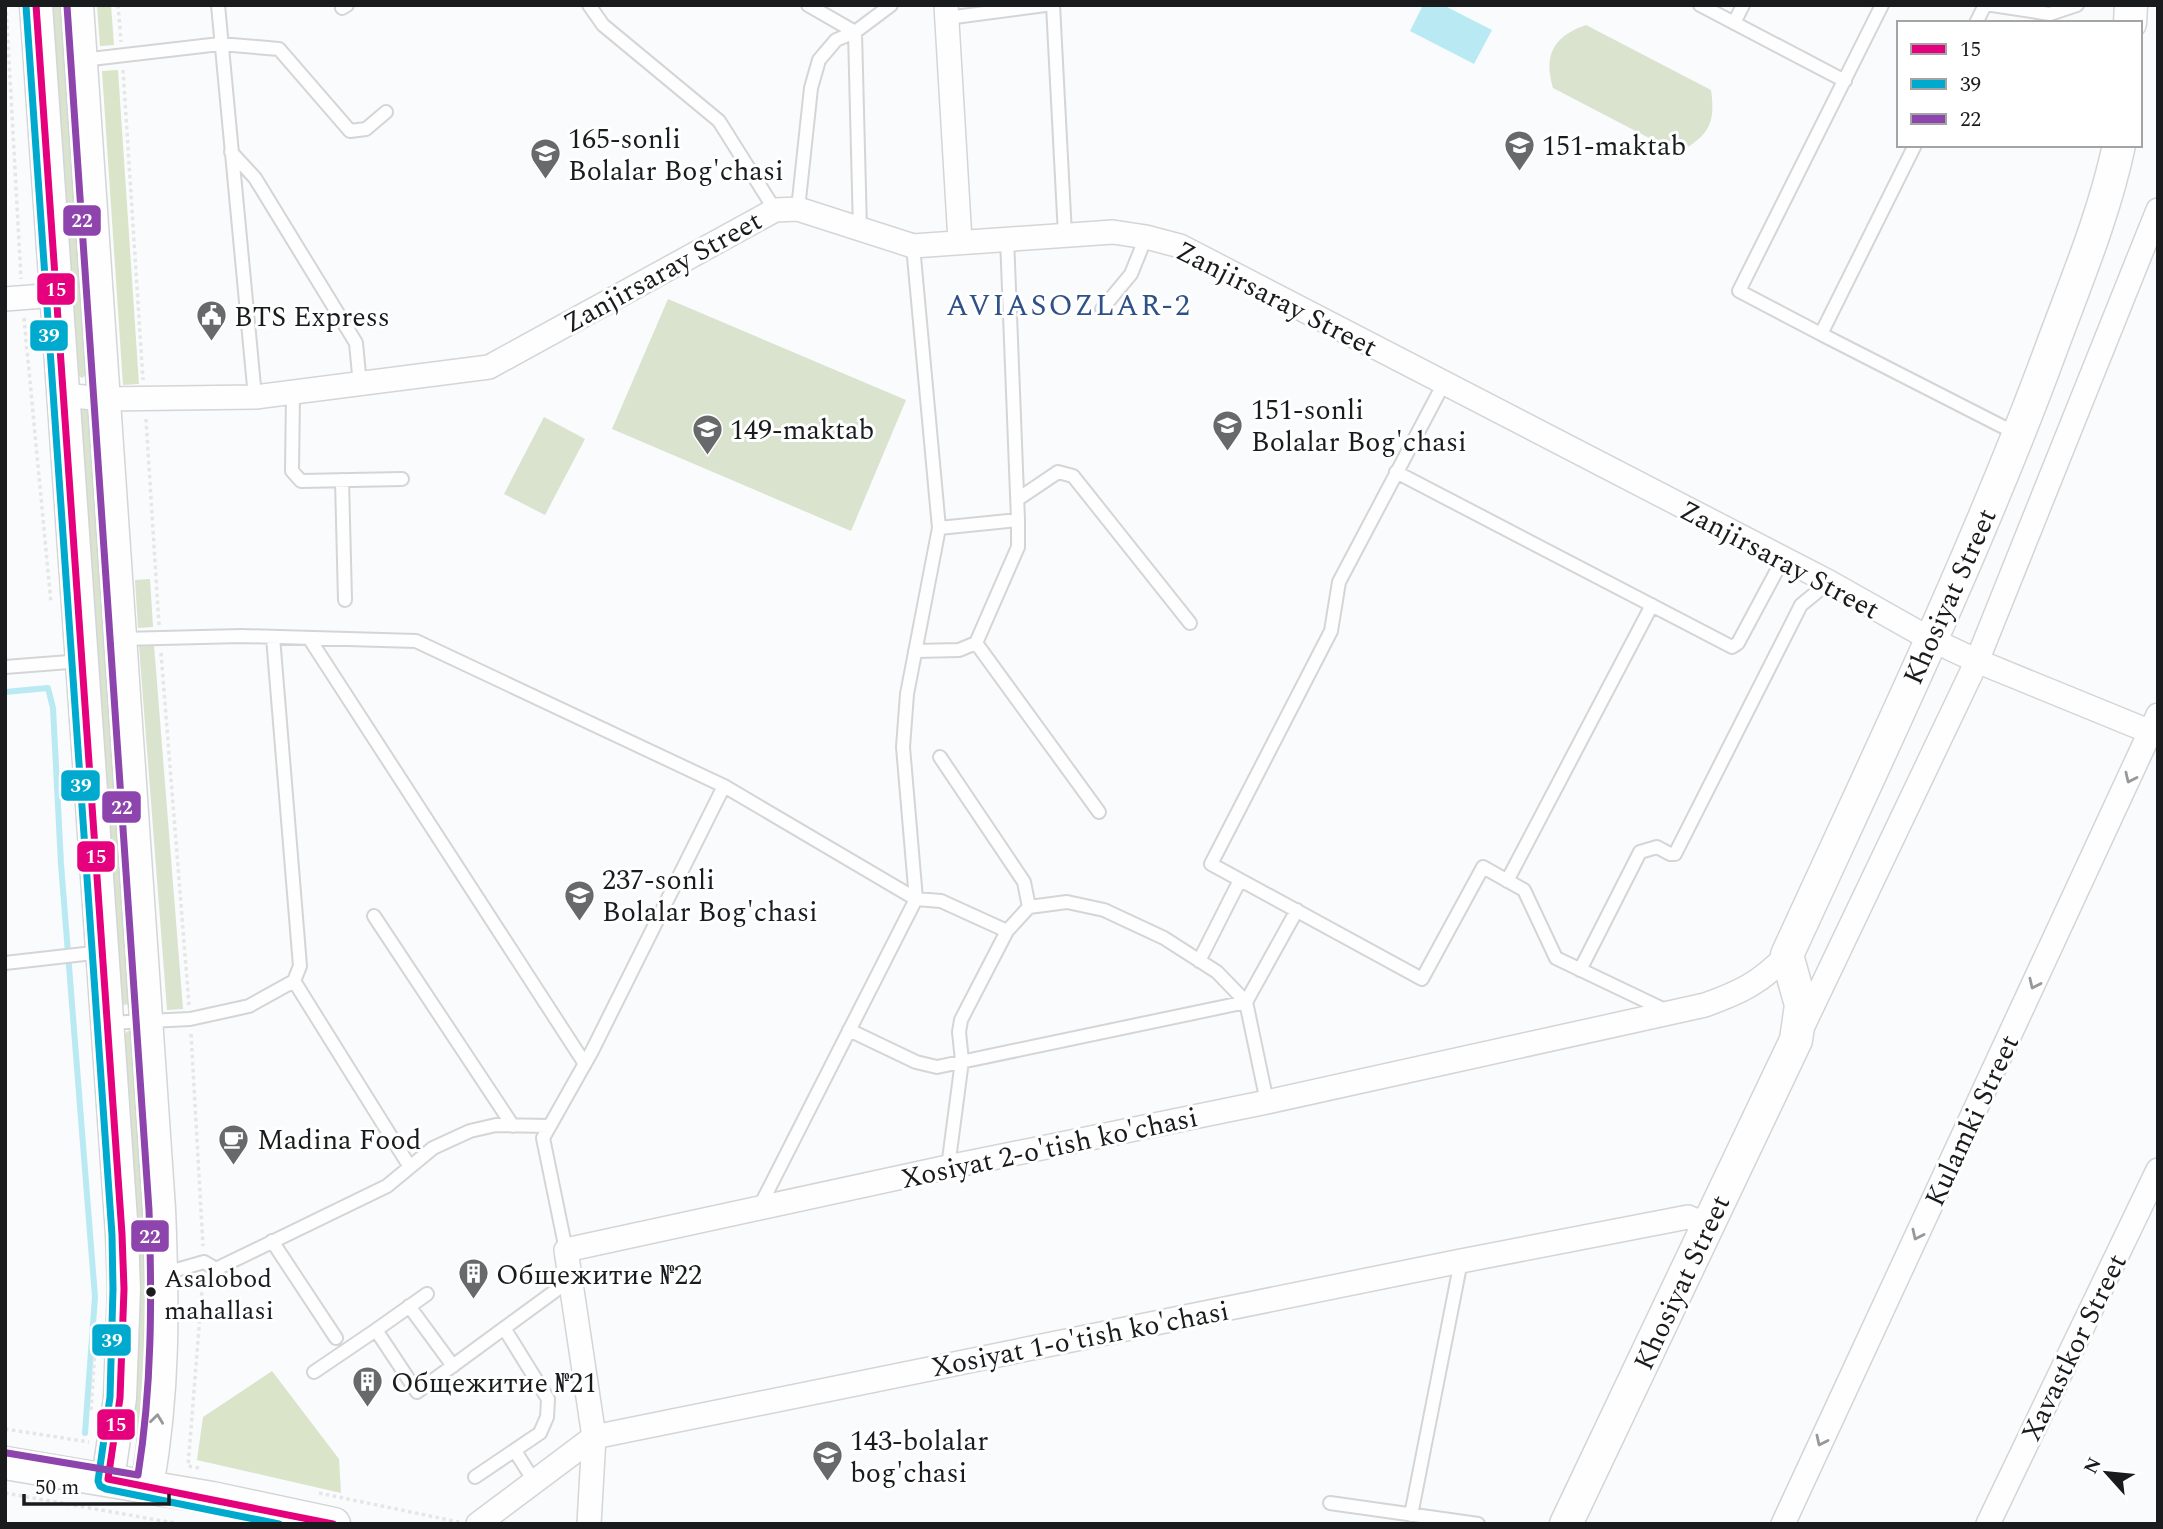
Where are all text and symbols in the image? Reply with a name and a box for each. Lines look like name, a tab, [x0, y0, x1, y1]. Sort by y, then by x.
legend	[1897, 21, 2142, 147]
text: 15	[1960, 34, 1981, 66]
text: 39	[1960, 69, 1981, 101]
text: 22	[1960, 104, 1981, 136]
place label: 165-sonli Bolalar Bog'chasi	[568, 118, 784, 193]
place label: 151-maktab	[1542, 125, 1686, 168]
school or university icon: 151-maktab	[1502, 128, 1536, 172]
school or university icon: 165-sonli Bolalar Bog'chasi	[528, 137, 562, 181]
street label: Zanjirsaray Street	[556, 200, 770, 345]
line badge: 22	[62, 204, 102, 237]
text: 22	[71, 207, 93, 236]
street label: Zanjirsaray Street	[1168, 230, 1385, 369]
line badge: 15	[36, 272, 76, 306]
text: 15	[45, 276, 67, 305]
district label: AVIASOZLAR-2	[946, 283, 1192, 329]
place label: BTS Express	[234, 296, 390, 339]
public building icon: BTS Express	[194, 299, 228, 343]
line badge: 39	[29, 319, 69, 352]
text: 39	[38, 322, 60, 351]
place label: 151-sonli Bolalar Bog'chasi	[1251, 389, 1467, 464]
school or university icon: 151-sonli Bolalar Bog'chasi	[1211, 408, 1245, 452]
place label: 149-maktab	[730, 409, 874, 452]
school or university icon: 149-maktab	[690, 412, 724, 456]
street label: Zanjirsaray Street	[1672, 489, 1887, 631]
street label: Khosiyat Street	[1892, 501, 2009, 692]
line badge: 39	[60, 769, 101, 802]
one-way arrow	[2124, 770, 2138, 783]
text: 39	[70, 772, 92, 801]
line badge: 22	[101, 790, 142, 824]
text: 22	[111, 794, 133, 823]
line badge: 15	[76, 840, 116, 873]
text: 15	[85, 843, 107, 872]
place label: 237-sonli Bolalar Bog'chasi	[602, 859, 818, 934]
school or university icon: 237-sonli Bolalar Bog'chasi	[562, 878, 596, 922]
one-way arrow	[2028, 977, 2042, 989]
street label: Kulamki Street	[1914, 1027, 2031, 1214]
street label: Xosiyat 2-o'tish ko'chasi	[897, 1096, 1202, 1201]
place label: Madina Food	[257, 1119, 421, 1162]
cafe icon: Madina Food	[217, 1122, 251, 1166]
street label: Khosiyat Street	[1623, 1188, 1742, 1378]
line badge: 22	[130, 1219, 170, 1253]
text: 22	[139, 1223, 161, 1252]
one-way arrow	[1911, 1227, 1925, 1240]
street label: Xavastkor Street	[2010, 1246, 2139, 1449]
place label: Общежитие №22	[496, 1254, 702, 1297]
building icon: Общежитие №22	[456, 1257, 490, 1301]
place label: Asalobod mahallasi	[164, 1259, 274, 1331]
marker: Asalobod mahallasi	[144, 1285, 158, 1299]
street label: Xosiyat 1-o'tish ko'chasi	[928, 1290, 1233, 1389]
line badge: 39	[91, 1323, 132, 1357]
text: 39	[101, 1327, 123, 1356]
place label: Общежитие №21	[391, 1362, 597, 1405]
building icon: Общежитие №21	[351, 1365, 385, 1409]
line badge: 15	[96, 1408, 136, 1441]
text: 15	[105, 1411, 127, 1440]
one-way arrow	[150, 1414, 165, 1425]
place label: 143-bolalar bog'chasi	[850, 1420, 988, 1495]
one-way arrow	[1816, 1434, 1830, 1446]
north arrow	[2072, 1438, 2142, 1508]
school or university icon: 143-bolalar bog'chasi	[810, 1439, 844, 1483]
text: N	[2077, 1452, 2110, 1479]
scale bar	[24, 1462, 170, 1506]
text: 50 m	[35, 1472, 79, 1504]

